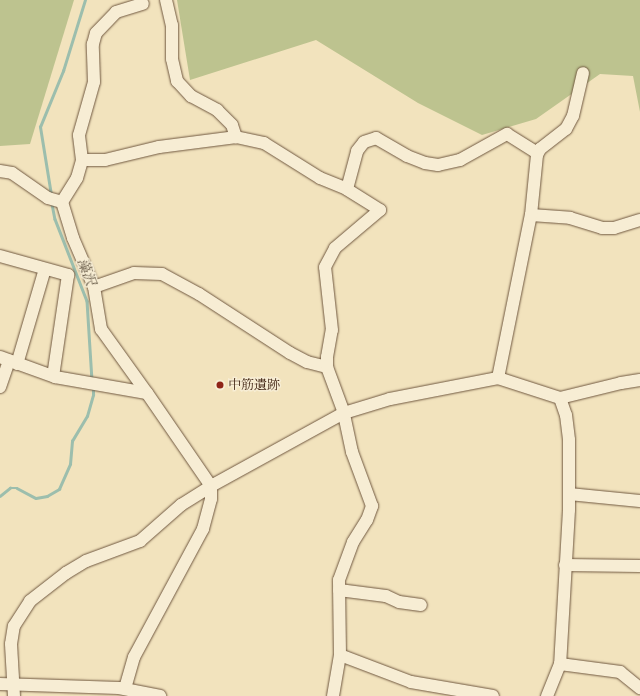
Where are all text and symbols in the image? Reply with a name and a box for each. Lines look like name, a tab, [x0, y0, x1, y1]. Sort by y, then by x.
water label: 藻沢	[73, 256, 99, 288]
place label: 中筋遺跡	[228, 377, 280, 393]
marker: 中筋遺跡	[215, 380, 225, 390]

